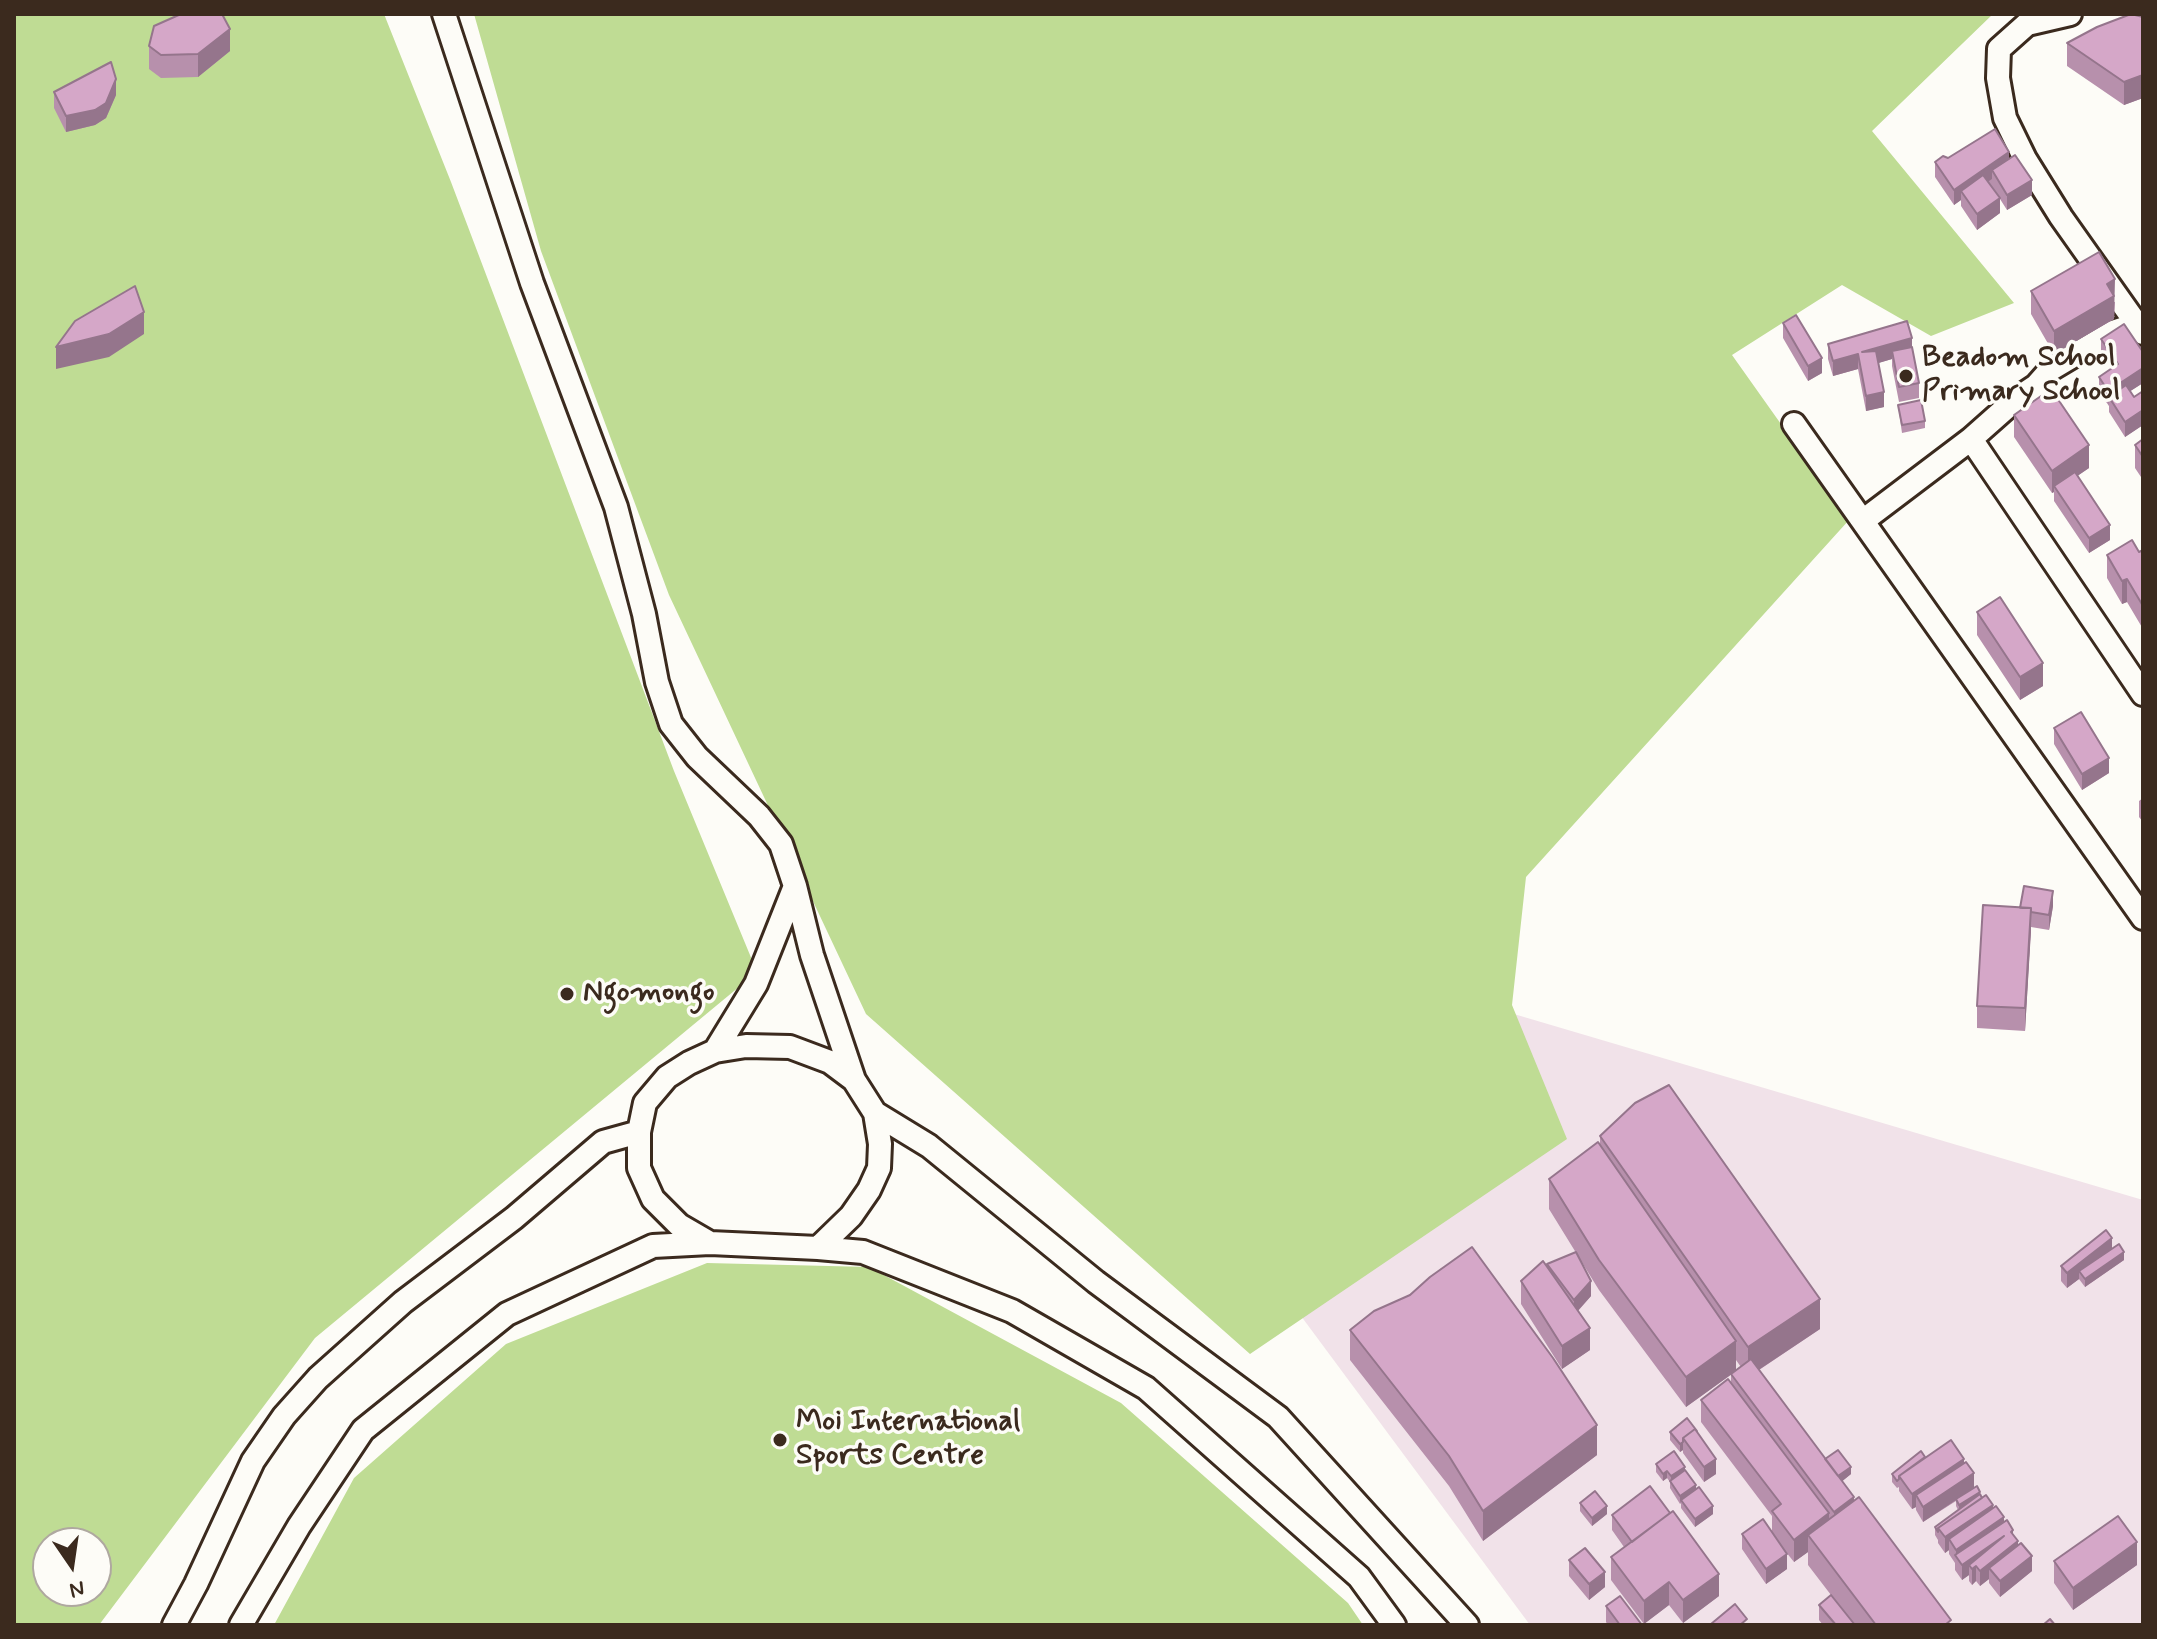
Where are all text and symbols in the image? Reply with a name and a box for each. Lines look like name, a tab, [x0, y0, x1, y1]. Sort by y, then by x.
place label: Beadom School Primary School	[1922, 341, 2120, 412]
marker: Beadom School Primary School	[1897, 367, 1915, 385]
place label: Ngomongo	[583, 976, 715, 1012]
marker: Ngomongo	[558, 985, 576, 1003]
place label: Moi International Sports Centre	[796, 1405, 1020, 1476]
marker: Moi International Sports Centre	[771, 1431, 789, 1449]
north arrow	[32, 1527, 112, 1607]
text: N	[67, 1573, 87, 1604]

